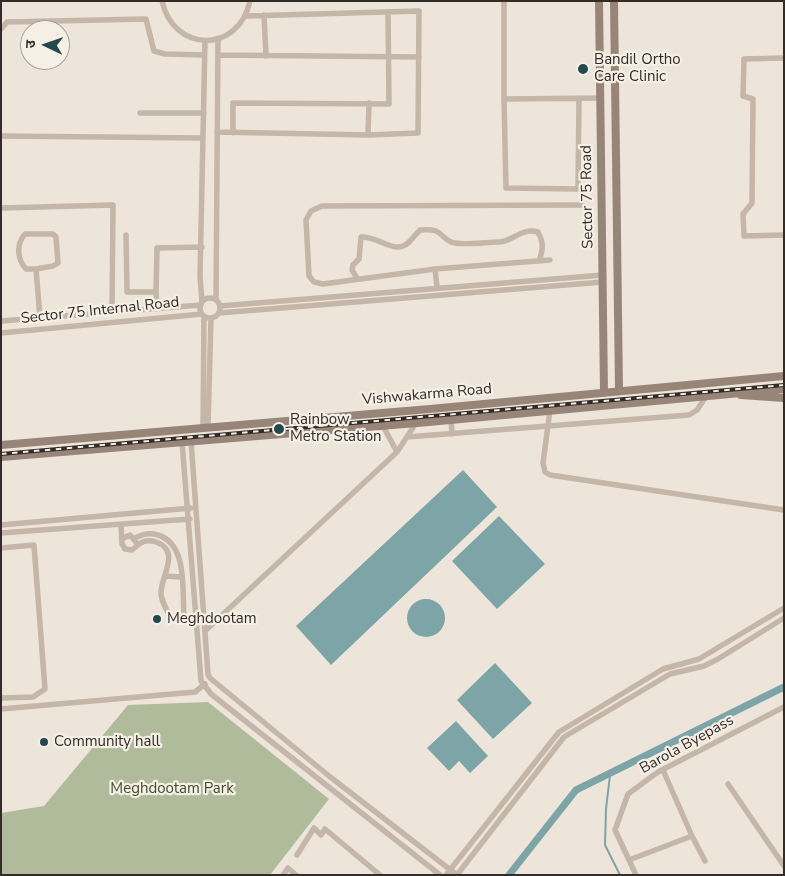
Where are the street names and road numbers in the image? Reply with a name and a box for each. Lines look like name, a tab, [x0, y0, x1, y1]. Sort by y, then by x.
street label: Sector 75 Road	[578, 145, 598, 249]
street label: Sector 75 Internal Road	[20, 294, 180, 328]
street label: Vishwakarma Road	[361, 380, 493, 410]
street label: Barola Byepass	[637, 712, 737, 778]

